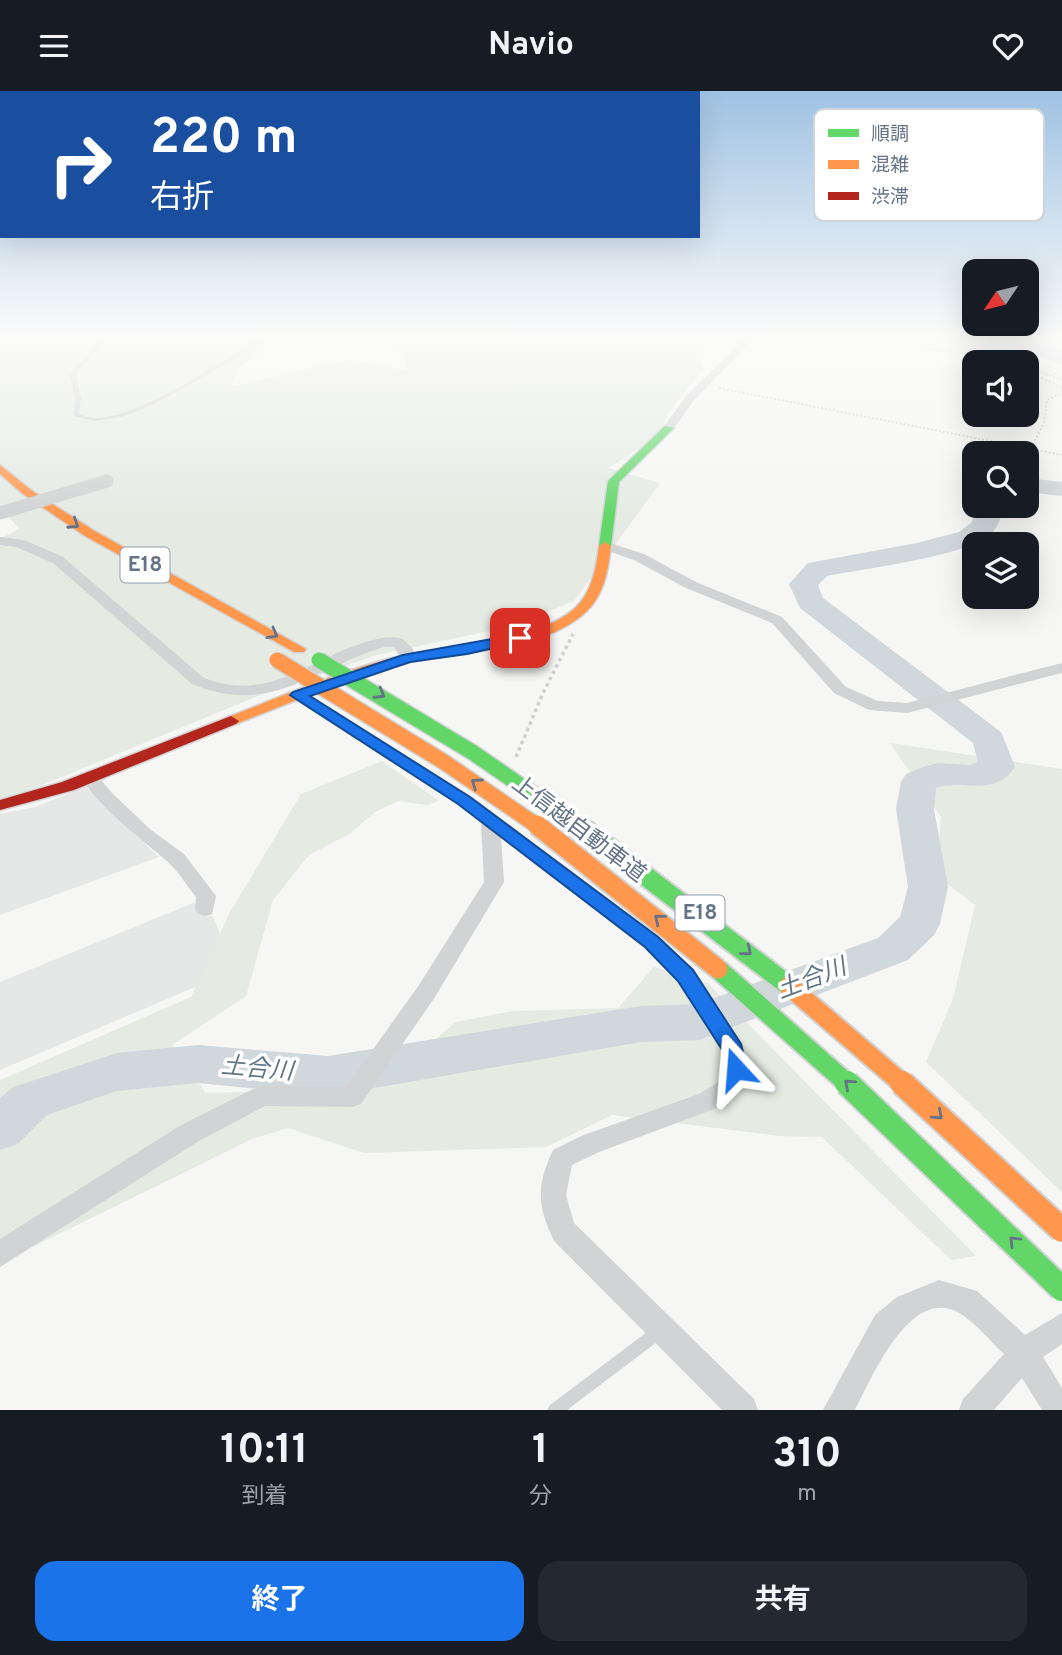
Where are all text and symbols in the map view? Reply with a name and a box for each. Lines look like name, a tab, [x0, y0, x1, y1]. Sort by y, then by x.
text: Navio	[488, 26, 574, 66]
icon: menu	[35, 27, 73, 65]
icon: heart	[989, 27, 1027, 65]
text: 220 m	[150, 109, 297, 171]
legend	[814, 109, 1044, 221]
icon: right	[35, 119, 126, 210]
text: 順調	[871, 123, 909, 147]
text: 混雑	[871, 154, 909, 178]
text: 右折	[150, 179, 214, 219]
text: 渋滞	[871, 186, 909, 210]
north arrow	[962, 259, 1040, 336]
map controls	[962, 259, 1039, 609]
button: sound	[962, 350, 1039, 427]
button: search	[962, 441, 1039, 518]
one-way arrow	[66, 515, 79, 528]
button: layers	[962, 532, 1039, 609]
road number: E18	[120, 547, 170, 582]
pin	[490, 608, 550, 668]
icon: arrive	[501, 619, 539, 657]
one-way arrow	[265, 626, 278, 639]
one-way arrow	[372, 686, 385, 699]
street label: 上信越自動車道	[505, 770, 651, 890]
one-way arrow	[471, 779, 484, 791]
road number: E18	[676, 895, 724, 931]
one-way arrow	[654, 915, 666, 928]
one-way arrow	[738, 943, 751, 955]
water label: 土合川	[773, 952, 854, 1007]
position arrow	[699, 1032, 773, 1106]
water label: 土合川	[220, 1052, 297, 1088]
one-way arrow	[844, 1080, 857, 1092]
one-way arrow	[930, 1107, 943, 1119]
one-way arrow	[1009, 1237, 1022, 1250]
text: 10:11	[220, 1425, 309, 1478]
text: 1	[532, 1425, 549, 1478]
text: 310	[772, 1429, 842, 1482]
text: m	[797, 1480, 817, 1509]
text: 到着	[241, 1483, 287, 1512]
text: 分	[529, 1483, 552, 1512]
button: 終了	[35, 1561, 524, 1641]
button: 共有	[538, 1561, 1027, 1641]

